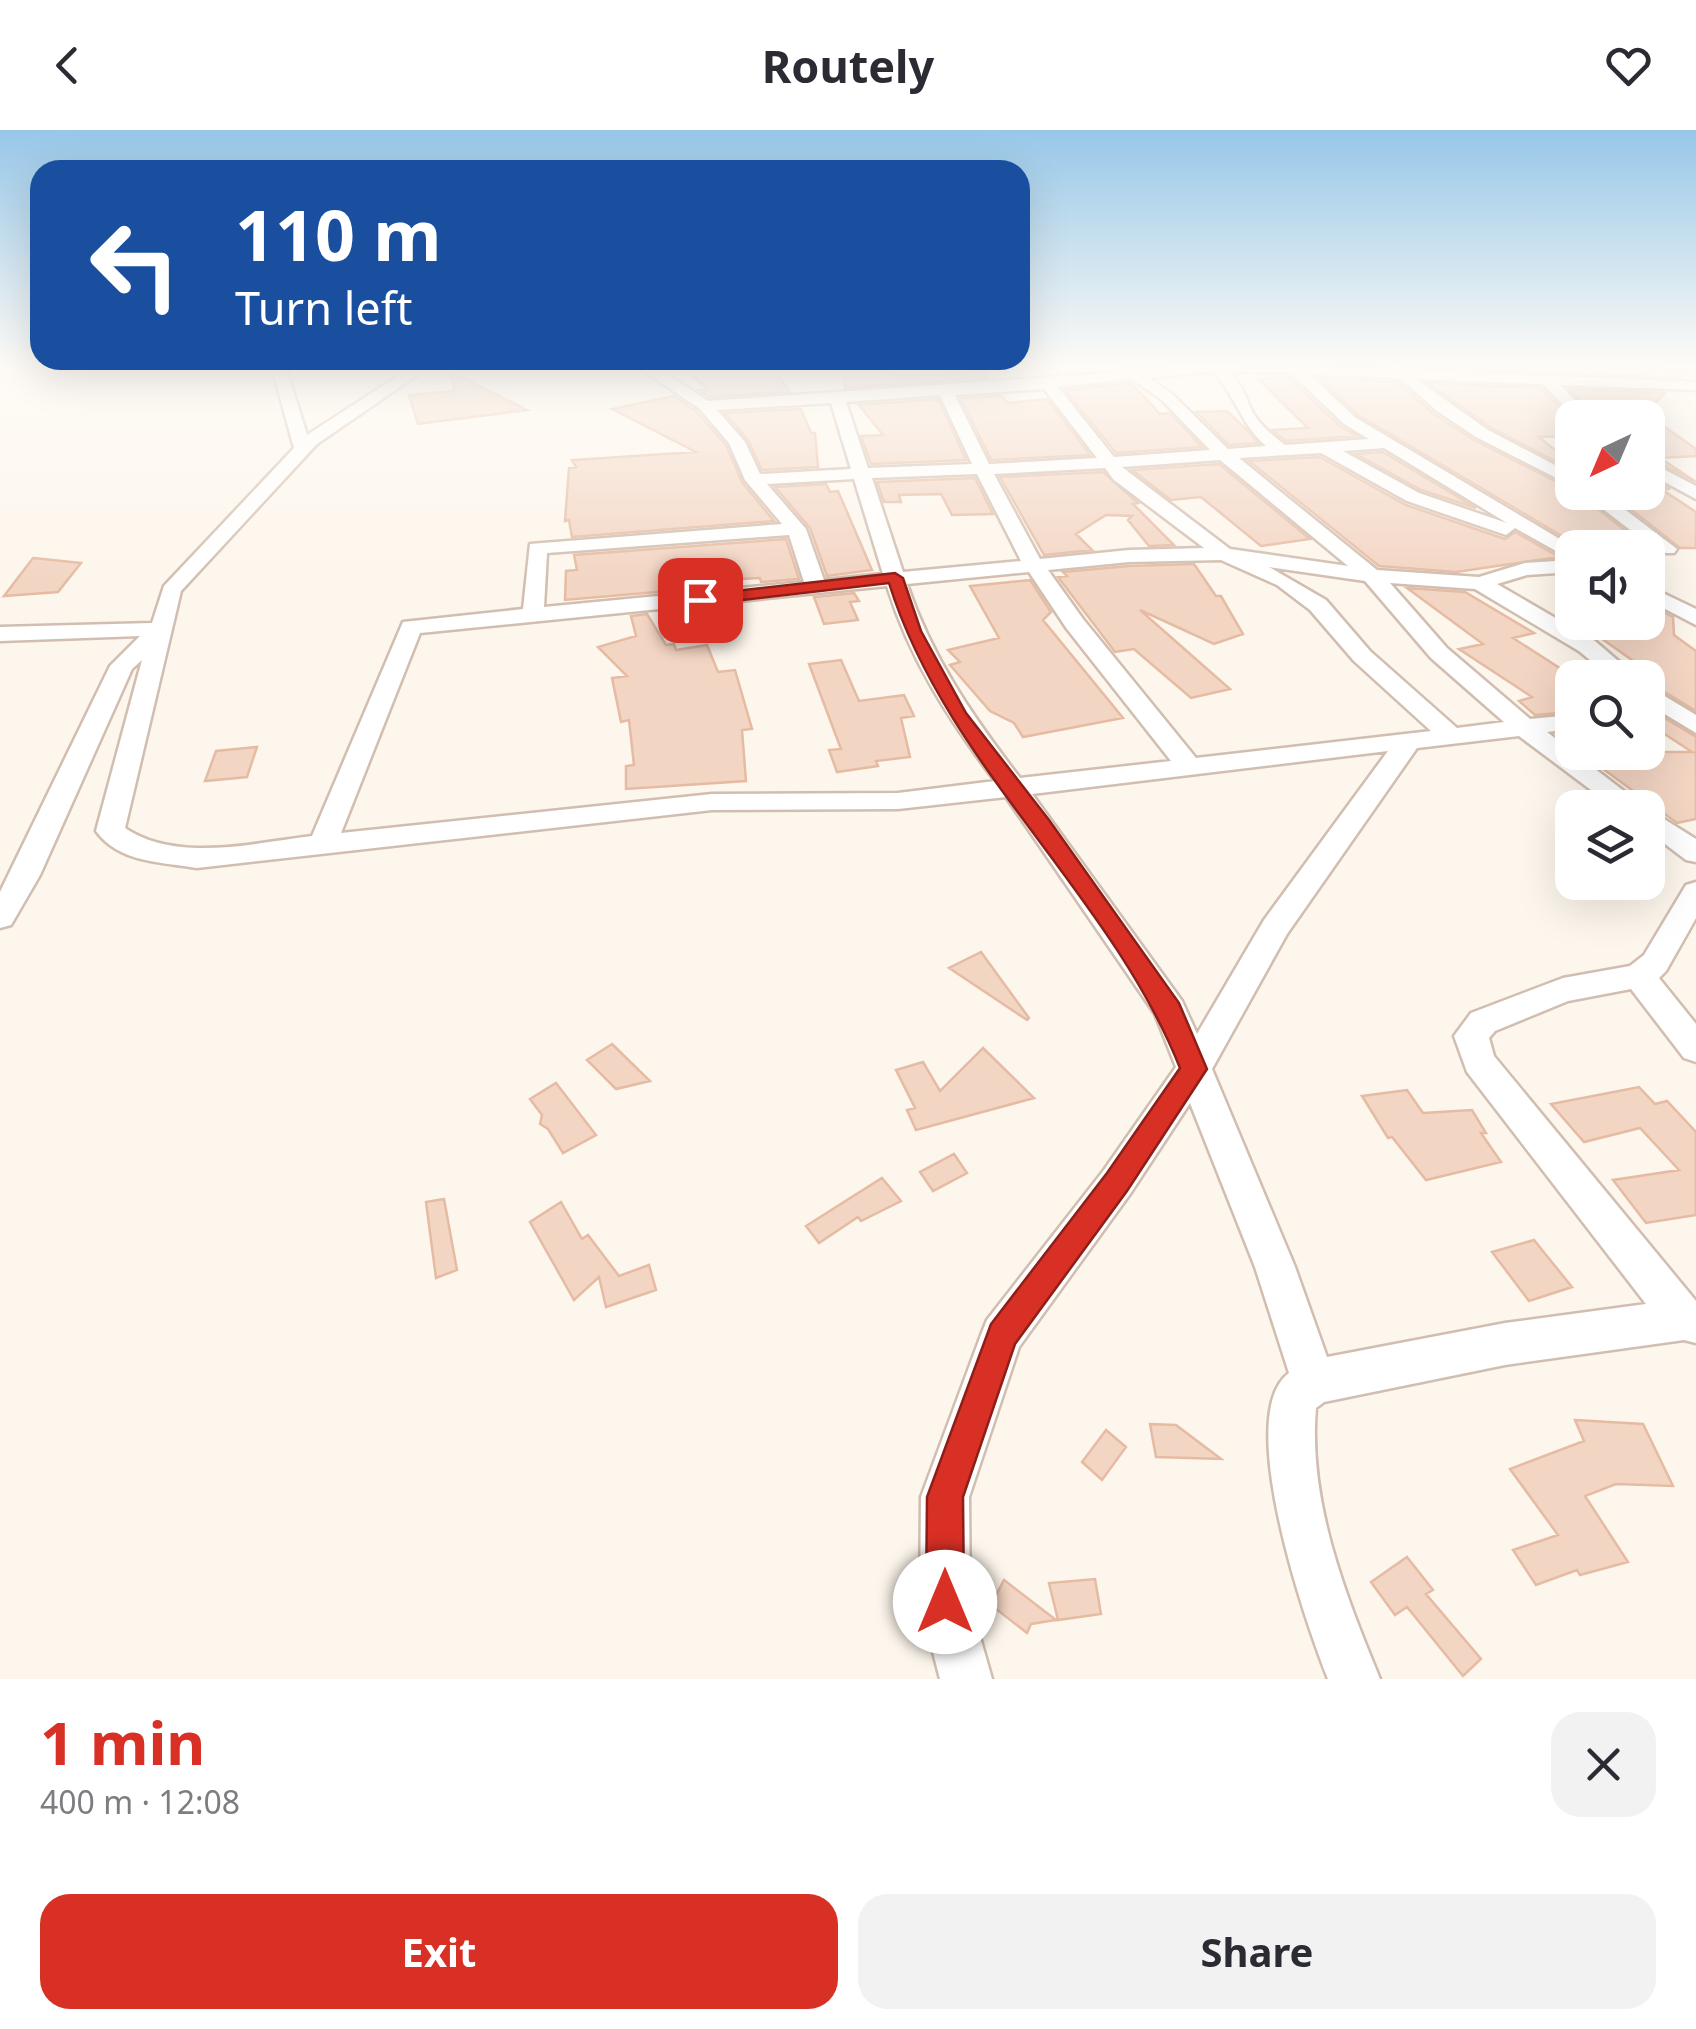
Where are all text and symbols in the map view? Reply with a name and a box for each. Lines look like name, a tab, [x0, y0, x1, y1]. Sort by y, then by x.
text: Routely	[762, 35, 934, 96]
icon: back	[40, 38, 95, 93]
icon: heart	[1601, 38, 1656, 93]
text: 110 m	[235, 186, 442, 282]
icon: left	[70, 200, 200, 330]
text: Turn left	[235, 277, 412, 338]
north arrow	[1555, 400, 1665, 510]
map controls	[1555, 400, 1665, 900]
button: sound	[1555, 530, 1665, 640]
pin	[658, 558, 743, 643]
icon: arrive	[673, 573, 728, 628]
button: search	[1555, 660, 1665, 770]
button: layers	[1555, 790, 1665, 900]
position arrow	[893, 1550, 997, 1654]
text: 1 min	[40, 1701, 205, 1783]
button: close	[1551, 1712, 1656, 1817]
text: 400 m · 12:08	[40, 1780, 240, 1823]
button: Exit	[40, 1894, 838, 2009]
button: Share	[858, 1894, 1656, 2009]

